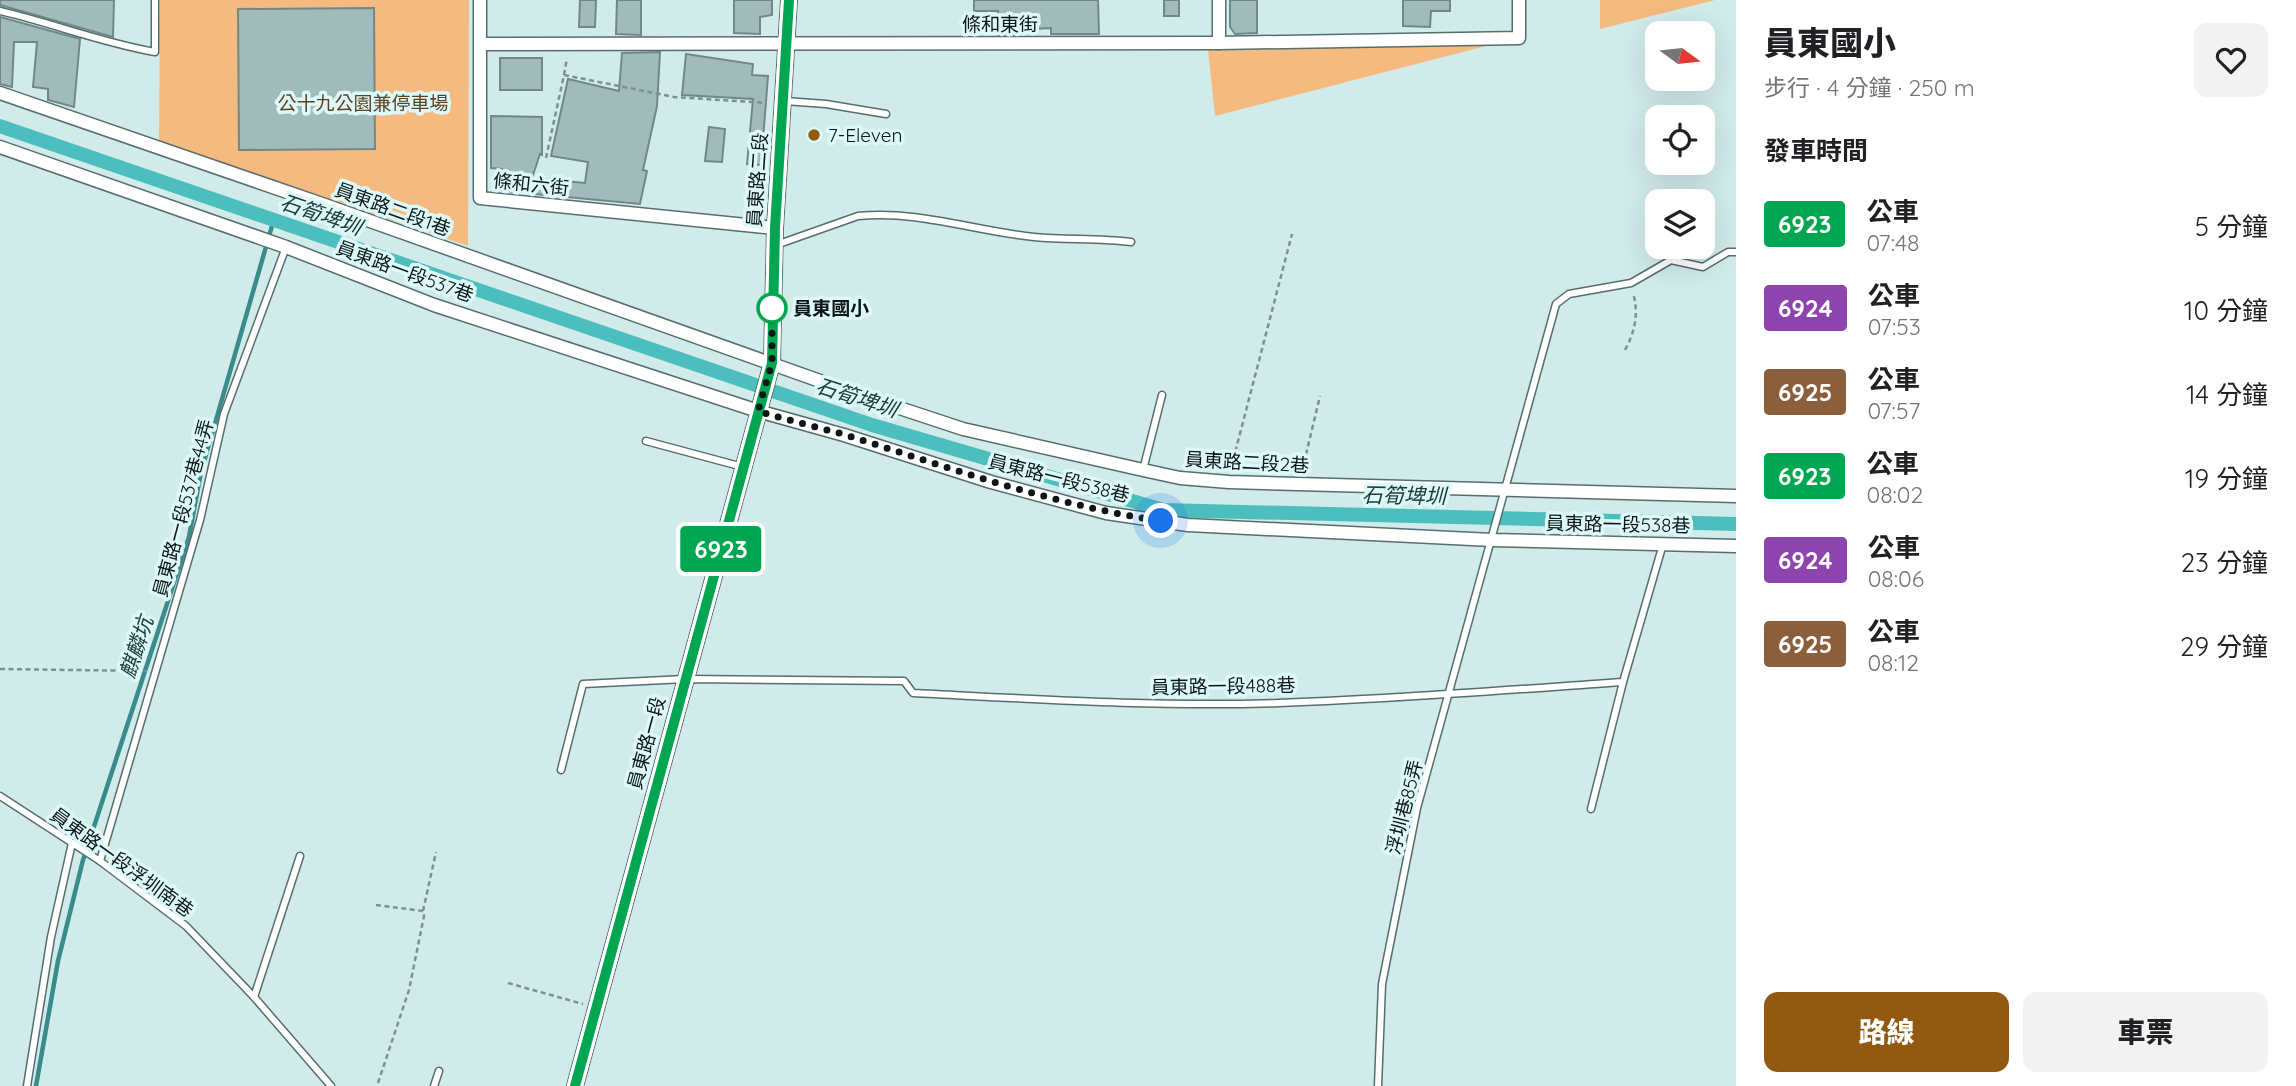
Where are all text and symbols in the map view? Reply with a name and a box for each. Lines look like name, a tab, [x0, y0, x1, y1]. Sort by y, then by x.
street label: 條和東街	[962, 12, 1038, 36]
north arrow	[1645, 21, 1715, 91]
map controls	[1645, 21, 1715, 259]
text: 員東國小	[1764, 22, 1896, 63]
button: heart	[2194, 23, 2268, 97]
text: 步行 · 4 分鐘 · 250 m	[1764, 73, 1975, 102]
park label: 公十九公園兼停車場	[277, 91, 449, 115]
button: locate	[1645, 105, 1715, 175]
place label: 7-Eleven	[828, 123, 902, 147]
marker: 7-Eleven	[806, 127, 822, 143]
street label: 員東路二段	[742, 132, 772, 228]
text: 發車時間	[1764, 134, 1868, 167]
street label: 條和六街	[492, 168, 570, 200]
street label: 員東路二段1巷	[332, 177, 454, 241]
water label: 石筍埤圳	[277, 188, 368, 241]
button: layers	[1645, 189, 1715, 259]
text: 公車	[1866, 195, 1918, 228]
text: 6923	[1778, 209, 1831, 239]
text: 5 分鐘	[2195, 210, 2268, 243]
text: 07:48	[1866, 228, 1920, 257]
street label: 員東路一段537巷	[333, 235, 477, 307]
text: 公車	[1868, 279, 1920, 312]
marker: 員東國小	[757, 293, 787, 323]
text: 6924	[1778, 293, 1833, 323]
text: 10 分鐘	[2184, 294, 2268, 327]
place label: 員東國小	[793, 296, 869, 320]
text: 07:53	[1868, 312, 1921, 341]
text: 公車	[1867, 363, 1919, 396]
water label: 石筍埤圳	[813, 372, 904, 423]
text: 6925	[1778, 377, 1832, 407]
text: 14 分鐘	[2186, 378, 2268, 411]
text: 07:57	[1867, 396, 1920, 425]
street label: 員東路一段537巷44弄	[148, 416, 218, 600]
street label: 員東路二段2巷	[1184, 447, 1310, 477]
text: 公車	[1866, 447, 1918, 480]
street label: 員東路一段538巷	[986, 449, 1132, 507]
text: 6923	[1778, 461, 1831, 491]
text: 19 分鐘	[2185, 462, 2268, 495]
text: 08:02	[1866, 480, 1923, 509]
water label: 石筍埤圳	[1362, 481, 1449, 509]
your location	[1143, 503, 1178, 538]
street label: 員東路一段538巷	[1546, 511, 1690, 537]
line badge: 6923	[672, 526, 770, 572]
text: 公車	[1868, 531, 1920, 564]
text: 6923	[694, 534, 748, 564]
text: 6924	[1778, 545, 1833, 575]
text: 23 分鐘	[2181, 546, 2268, 579]
text: 08:06	[1868, 564, 1924, 593]
water label: 麒麟坑	[114, 610, 159, 681]
text: 公車	[1867, 615, 1919, 648]
text: 6925	[1778, 629, 1832, 659]
text: 29 分鐘	[2180, 630, 2268, 663]
text: 08:12	[1867, 648, 1919, 677]
street label: 員東路一段488巷	[1151, 673, 1295, 699]
street label: 員東路一段	[622, 694, 670, 792]
street label: 浮圳巷85弄	[1381, 757, 1427, 857]
street label: 員東路一段浮圳南巷	[46, 802, 198, 922]
button: 路線	[1764, 992, 2009, 1072]
button: 車票	[2023, 992, 2268, 1072]

